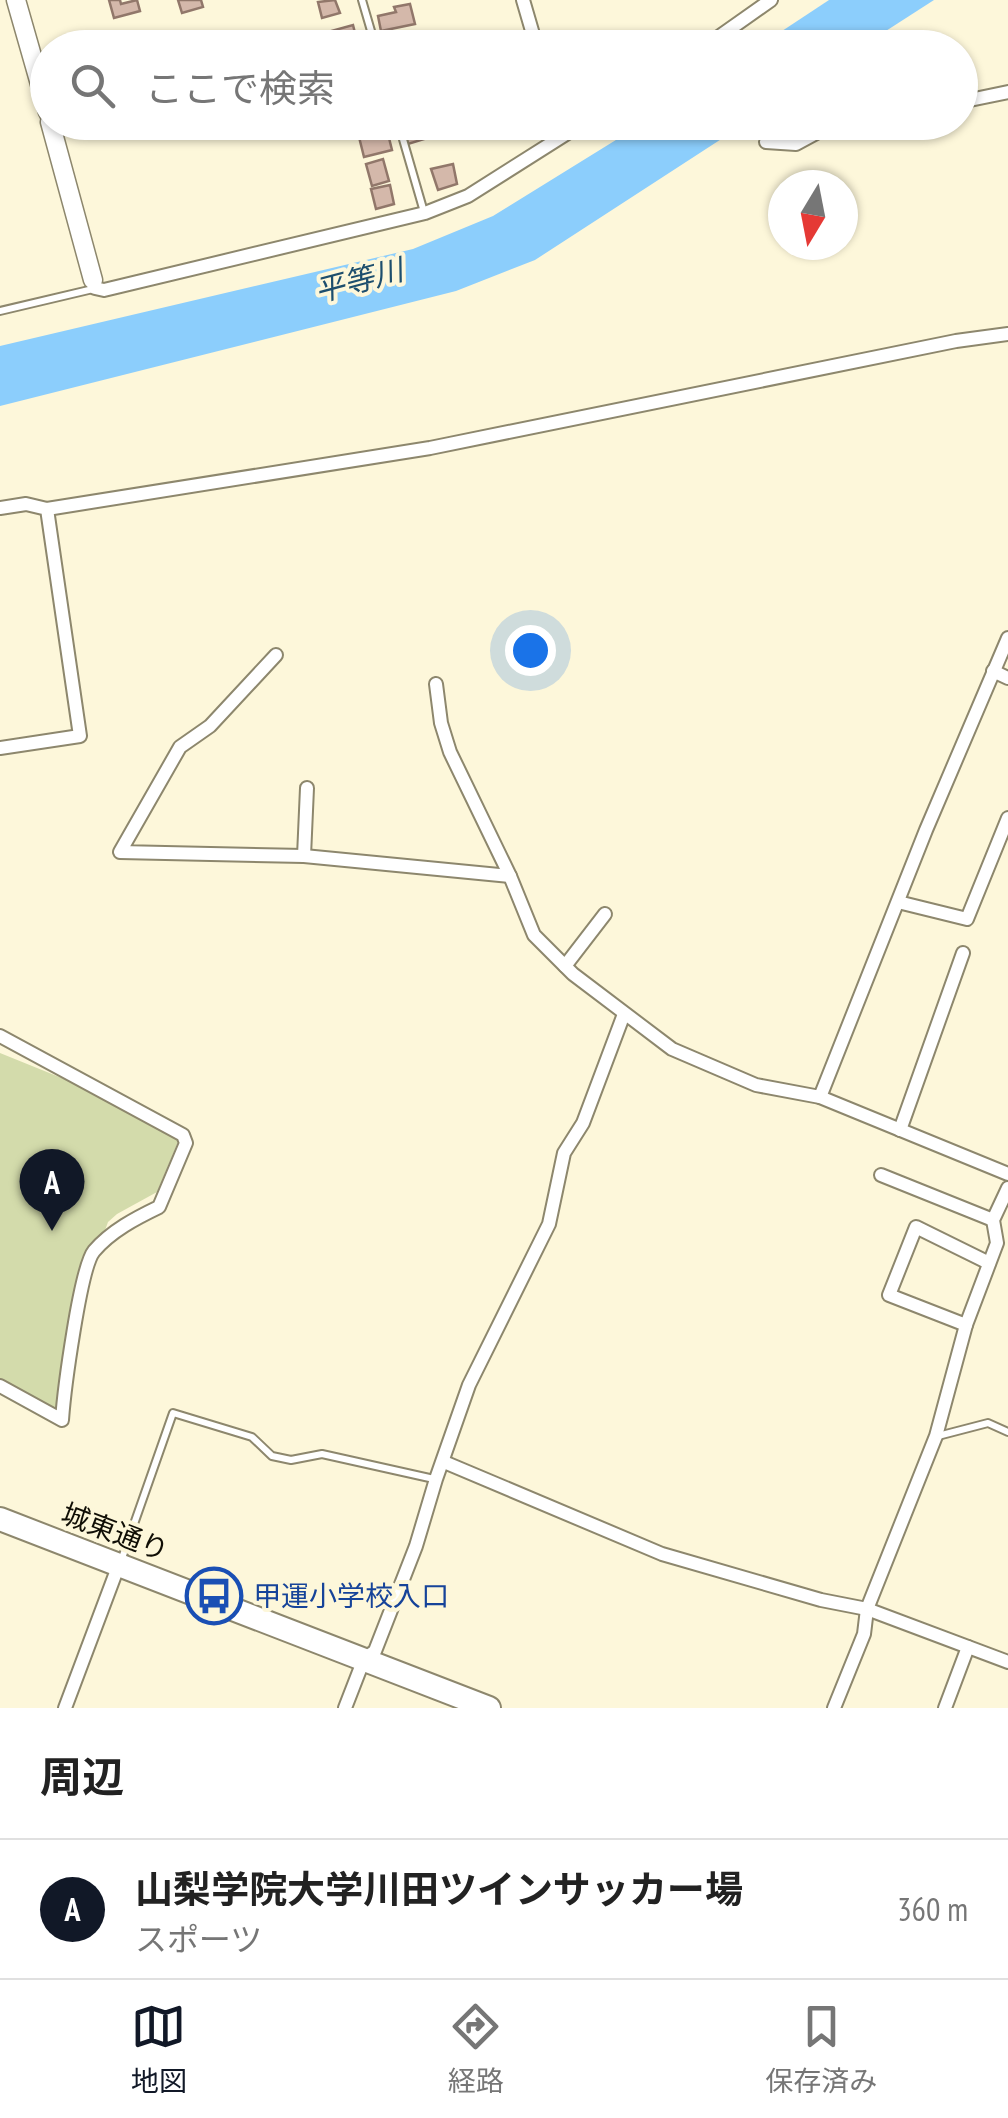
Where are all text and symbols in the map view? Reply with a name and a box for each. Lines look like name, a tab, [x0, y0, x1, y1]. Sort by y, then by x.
search box	[30, 30, 978, 140]
icon: search	[65, 58, 120, 113]
text: ここで検索	[145, 63, 335, 112]
north arrow	[768, 170, 858, 260]
water label: 平等川	[310, 248, 410, 310]
your location	[505, 625, 556, 676]
pin: A	[20, 1148, 84, 1231]
street label: 城東通り	[56, 1494, 174, 1569]
bus stop icon: 甲運小学校入口	[184, 1566, 244, 1626]
place label: 甲運小学校入口	[253, 1577, 449, 1614]
text: 周辺	[40, 1749, 124, 1804]
text: 山梨学院大学川田ツインサッカー場	[135, 1864, 743, 1913]
text: A	[64, 1888, 81, 1930]
text: 360 m	[897, 1888, 968, 1930]
text: スポーツ	[135, 1918, 262, 1960]
tab: 地図	[131, 1999, 187, 2099]
tab: 経路	[448, 1999, 504, 2099]
tab: 保存済み	[765, 1999, 877, 2099]

